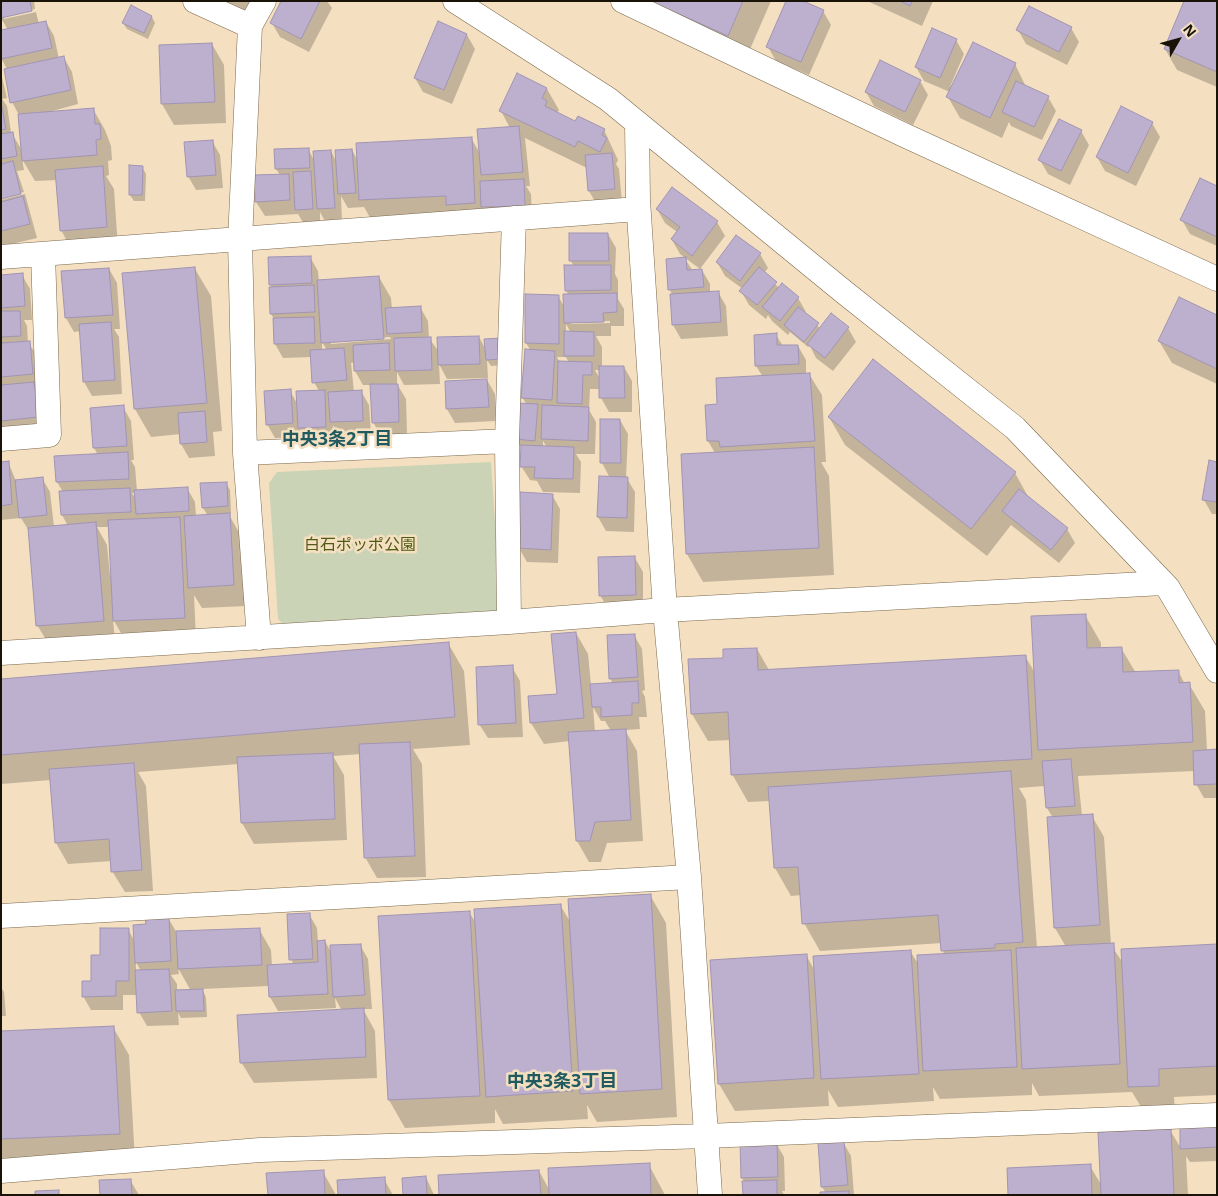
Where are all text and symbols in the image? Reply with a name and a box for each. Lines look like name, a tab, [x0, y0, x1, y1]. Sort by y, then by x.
north arrow	[1153, 15, 1203, 65]
text: N	[1179, 20, 1201, 41]
district label: 中央3条2丁目	[282, 429, 392, 451]
park label: 白石ポッポ公園	[304, 535, 416, 555]
district label: 中央3条3丁目	[507, 1071, 617, 1093]

